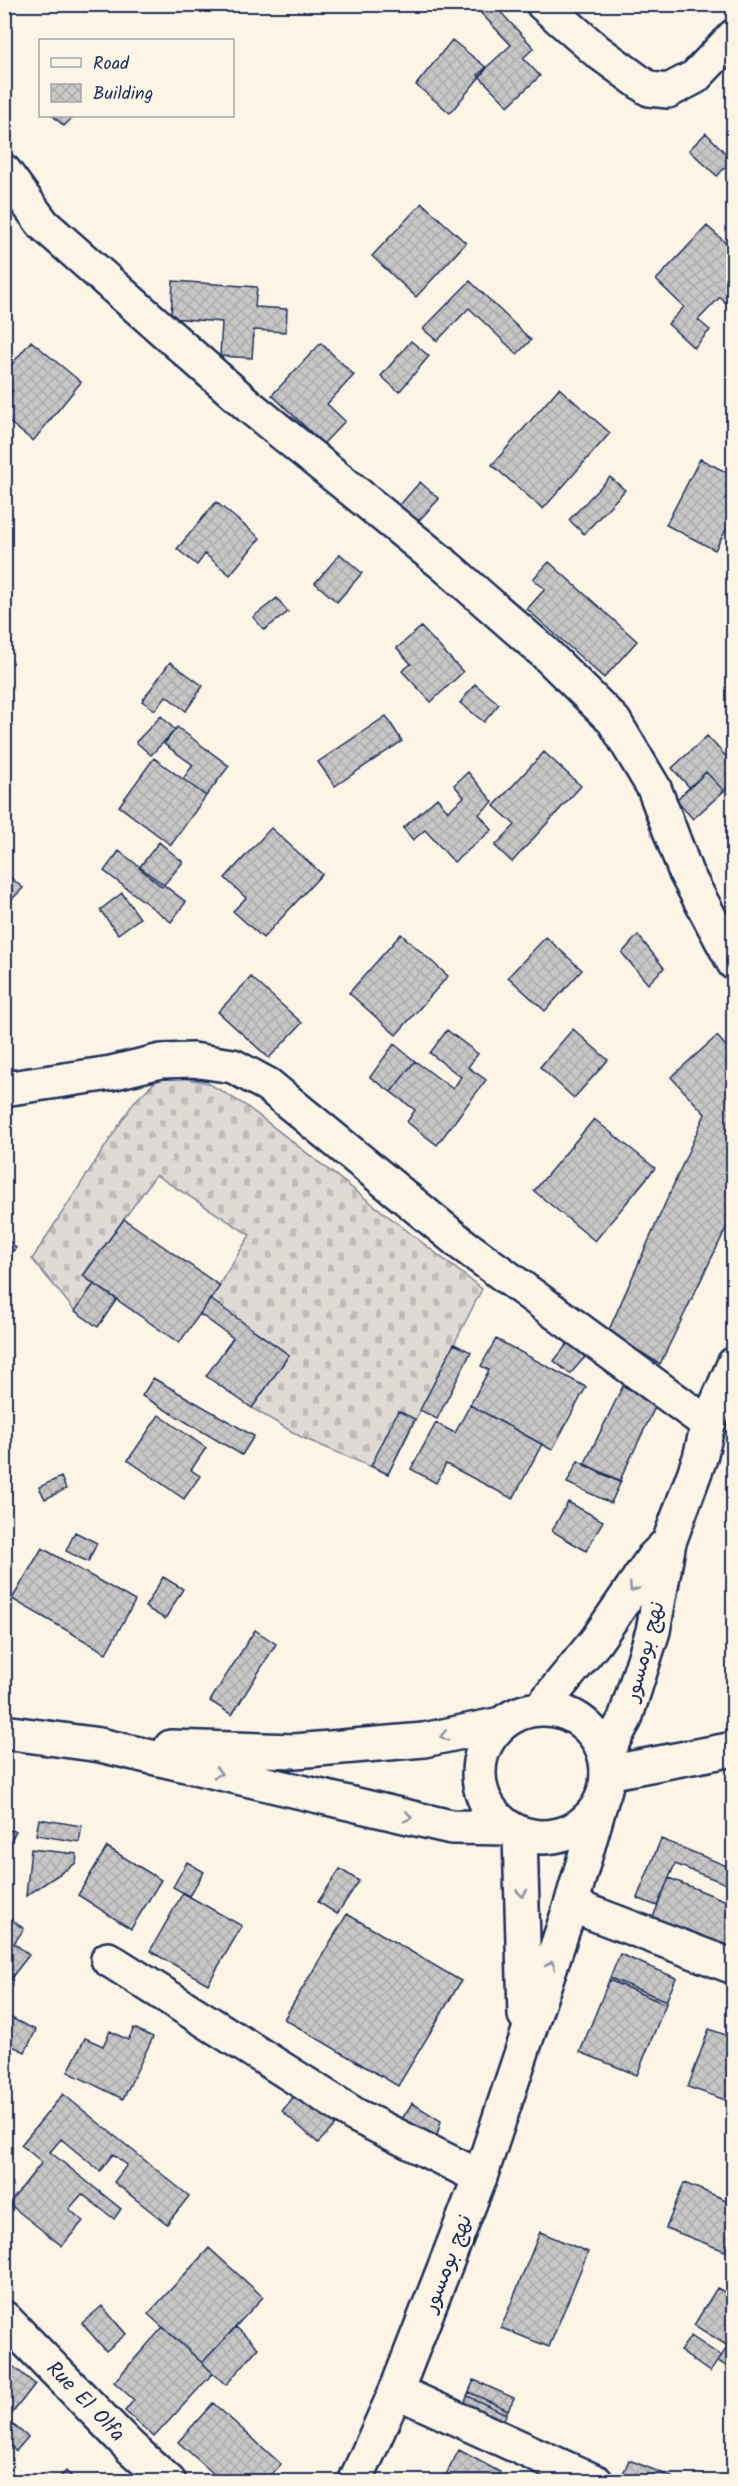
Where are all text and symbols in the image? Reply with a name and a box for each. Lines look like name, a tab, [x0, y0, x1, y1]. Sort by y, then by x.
legend	[39, 39, 234, 117]
text: Road	[93, 50, 130, 79]
text: Building	[93, 80, 153, 109]
one-way arrow	[629, 1581, 640, 1592]
street label: نهج بومسور	[616, 1598, 675, 1707]
one-way arrow	[439, 1729, 449, 1742]
one-way arrow	[213, 1765, 223, 1778]
one-way arrow	[403, 1810, 413, 1823]
one-way arrow	[516, 1888, 529, 1897]
one-way arrow	[543, 1960, 556, 1971]
street label: نهج بومسور	[414, 2210, 482, 2319]
street label: Rue El Olfa	[38, 2354, 132, 2450]

